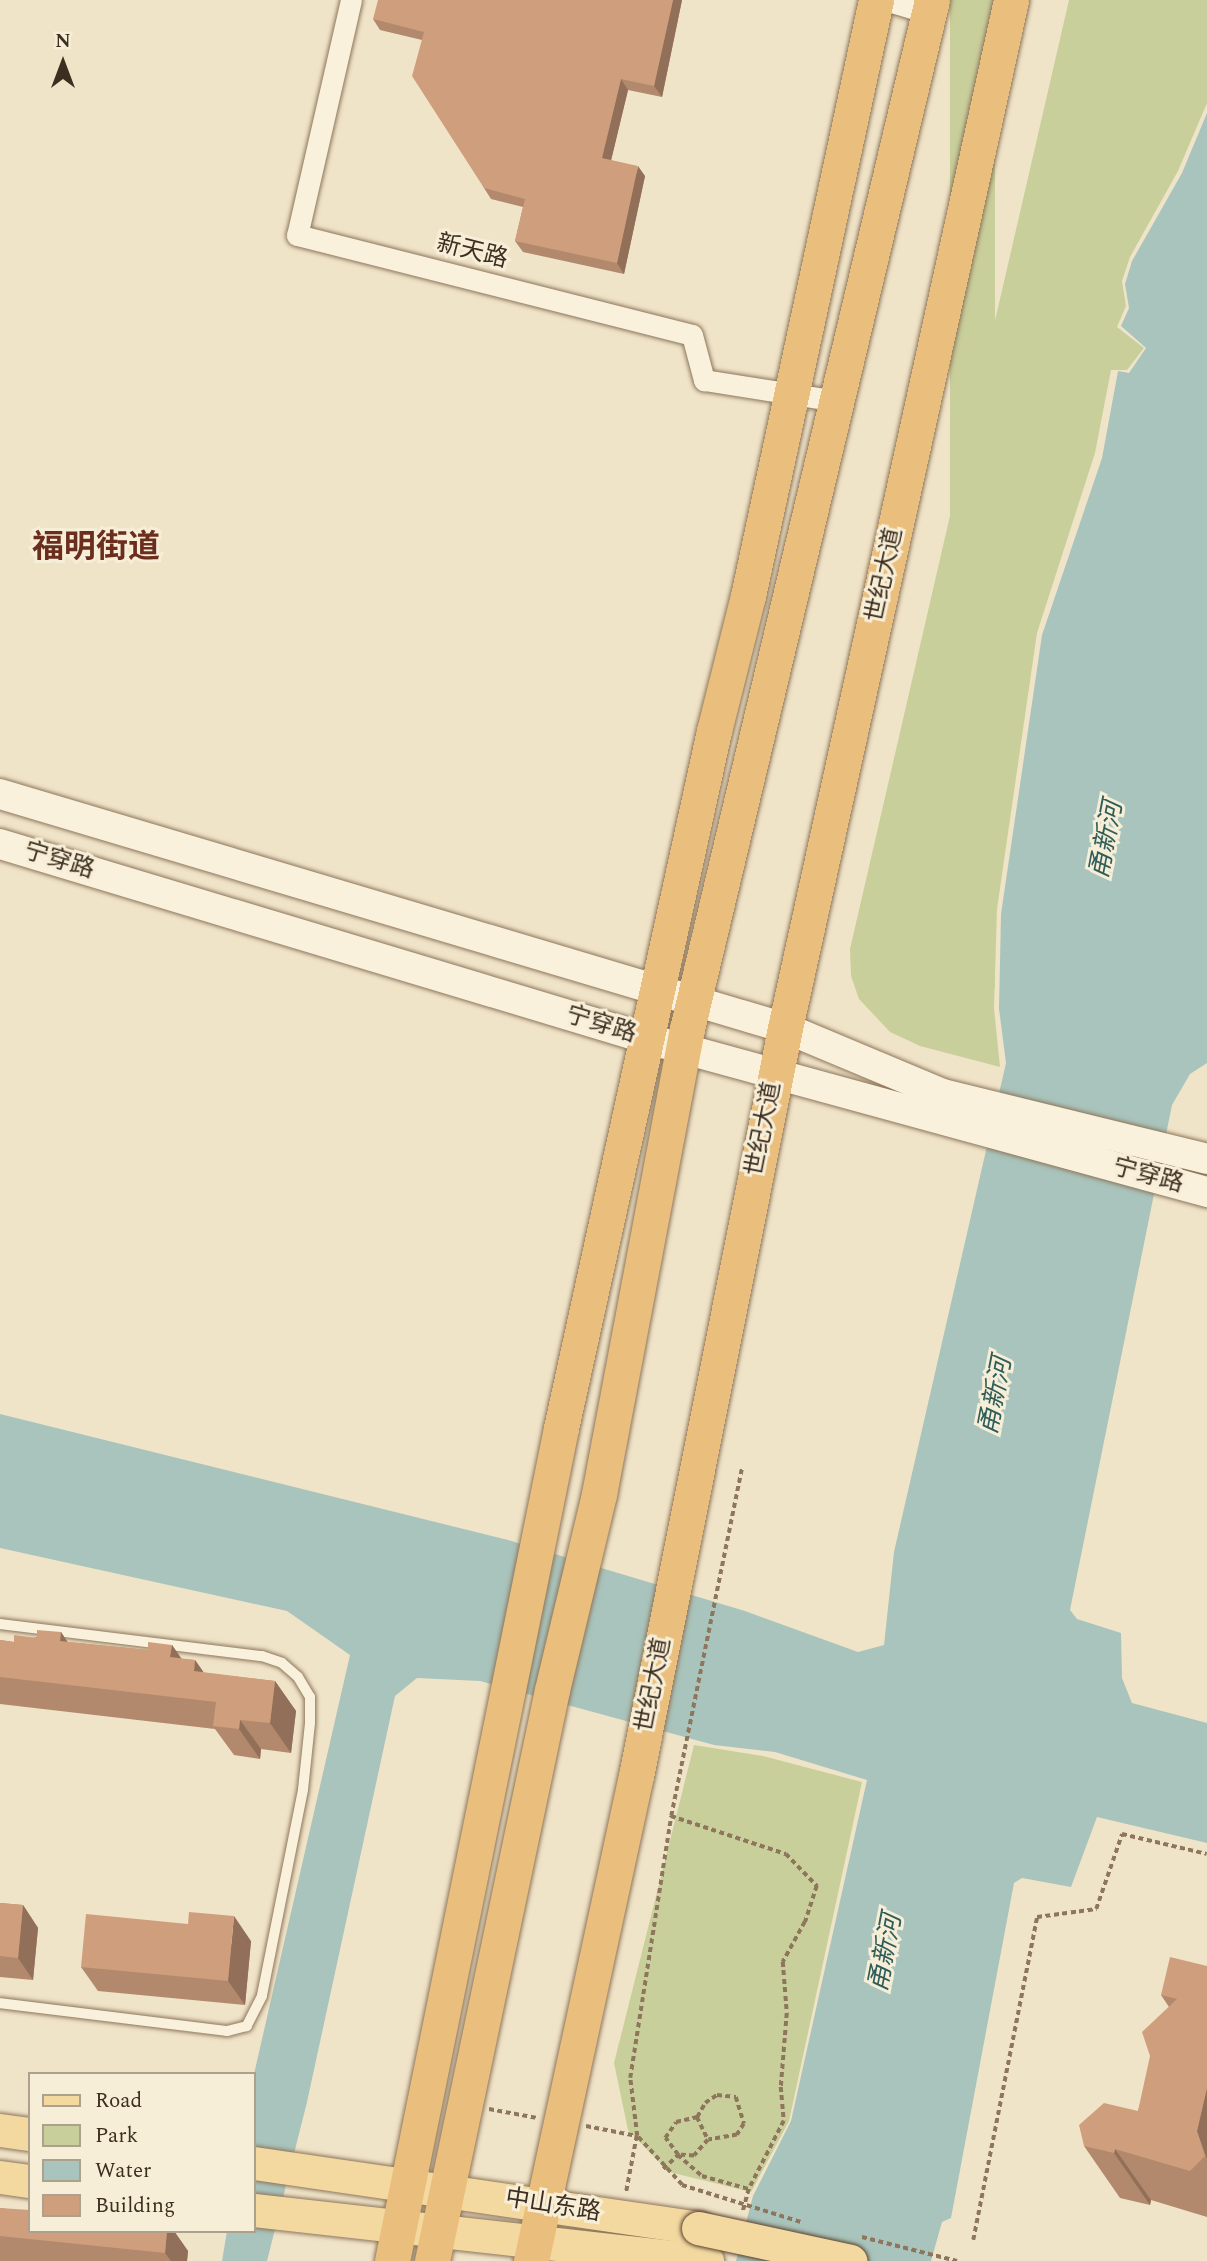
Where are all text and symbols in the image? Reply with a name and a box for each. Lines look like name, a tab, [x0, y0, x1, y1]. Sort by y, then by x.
text: N	[55, 27, 71, 56]
north arrow	[28, 28, 98, 98]
street label: 新天路	[434, 229, 510, 275]
street label: 世纪大道	[861, 525, 909, 625]
district label: 福明街道	[32, 529, 160, 567]
water label: 甬新河	[1084, 799, 1130, 881]
street label: 宁穿路	[20, 837, 98, 885]
street label: 宁穿路	[562, 1001, 640, 1049]
street label: 世纪大道	[741, 1079, 787, 1179]
street label: 宁穿路	[1109, 1153, 1187, 1199]
water label: 甬新河	[973, 1355, 1019, 1437]
street label: 世纪大道	[631, 1635, 677, 1735]
water label: 甬新河	[863, 1912, 909, 1994]
legend	[28, 2072, 256, 2233]
text: Road	[95, 2085, 142, 2117]
text: Park	[95, 2120, 138, 2152]
text: Water	[95, 2155, 151, 2187]
street label: 中山东路	[503, 2184, 603, 2228]
text: Building	[95, 2190, 175, 2222]

